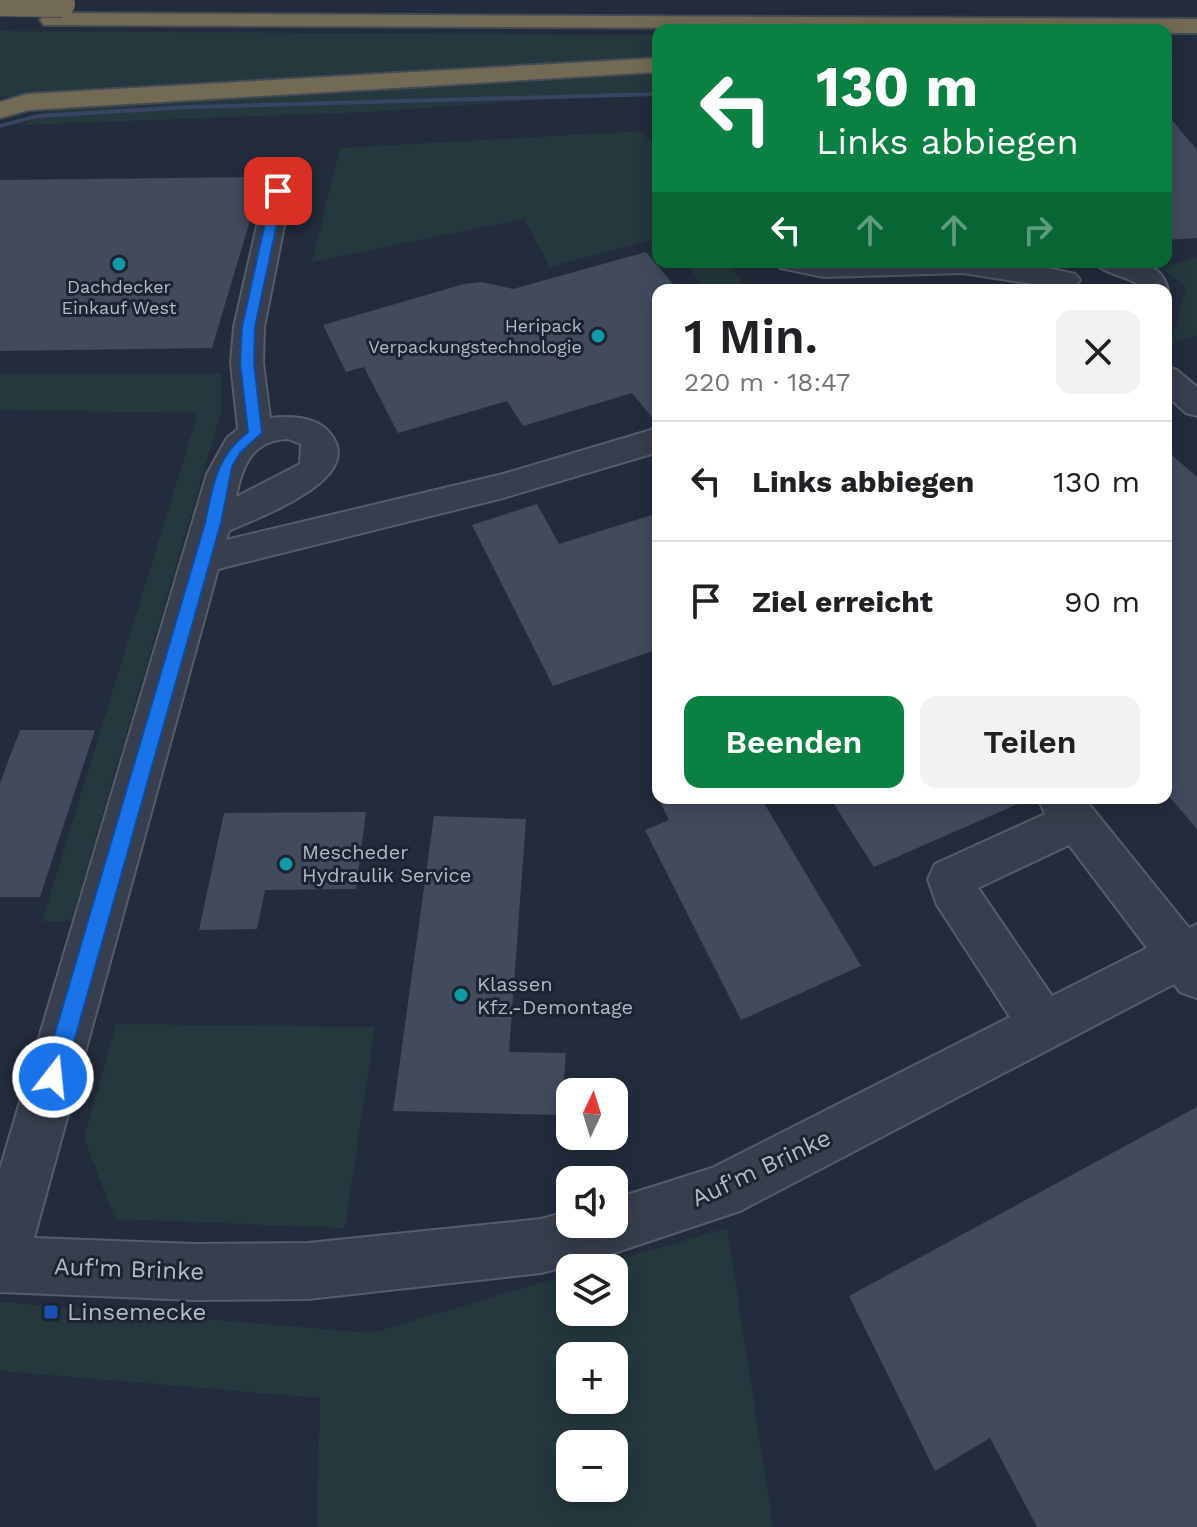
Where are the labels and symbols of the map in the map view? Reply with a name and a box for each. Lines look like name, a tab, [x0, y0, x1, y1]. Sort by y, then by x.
pin	[244, 157, 312, 225]
marker: Dachdecker Einkauf West	[110, 255, 128, 273]
place label: Dachdecker Einkauf West	[62, 276, 177, 318]
place label: Heripack Verpackungstechnologie	[368, 315, 582, 357]
marker: Heripack Verpackungstechnologie	[589, 327, 607, 345]
place label: Mescheder Hydraulik Service	[302, 840, 471, 887]
marker: Mescheder Hydraulik Service	[277, 855, 295, 873]
place label: Klassen Kfz.-Demontage	[477, 972, 633, 1019]
marker: Klassen Kfz.-Demontage	[452, 986, 470, 1004]
position arrow	[11, 1035, 95, 1119]
north arrow	[556, 1078, 628, 1150]
street label: Auf'm Brinke	[687, 1124, 835, 1212]
street label: Auf'm Brinke	[53, 1252, 205, 1286]
place label: Linsemecke	[67, 1298, 206, 1326]
marker: Linsemecke	[42, 1303, 60, 1321]

